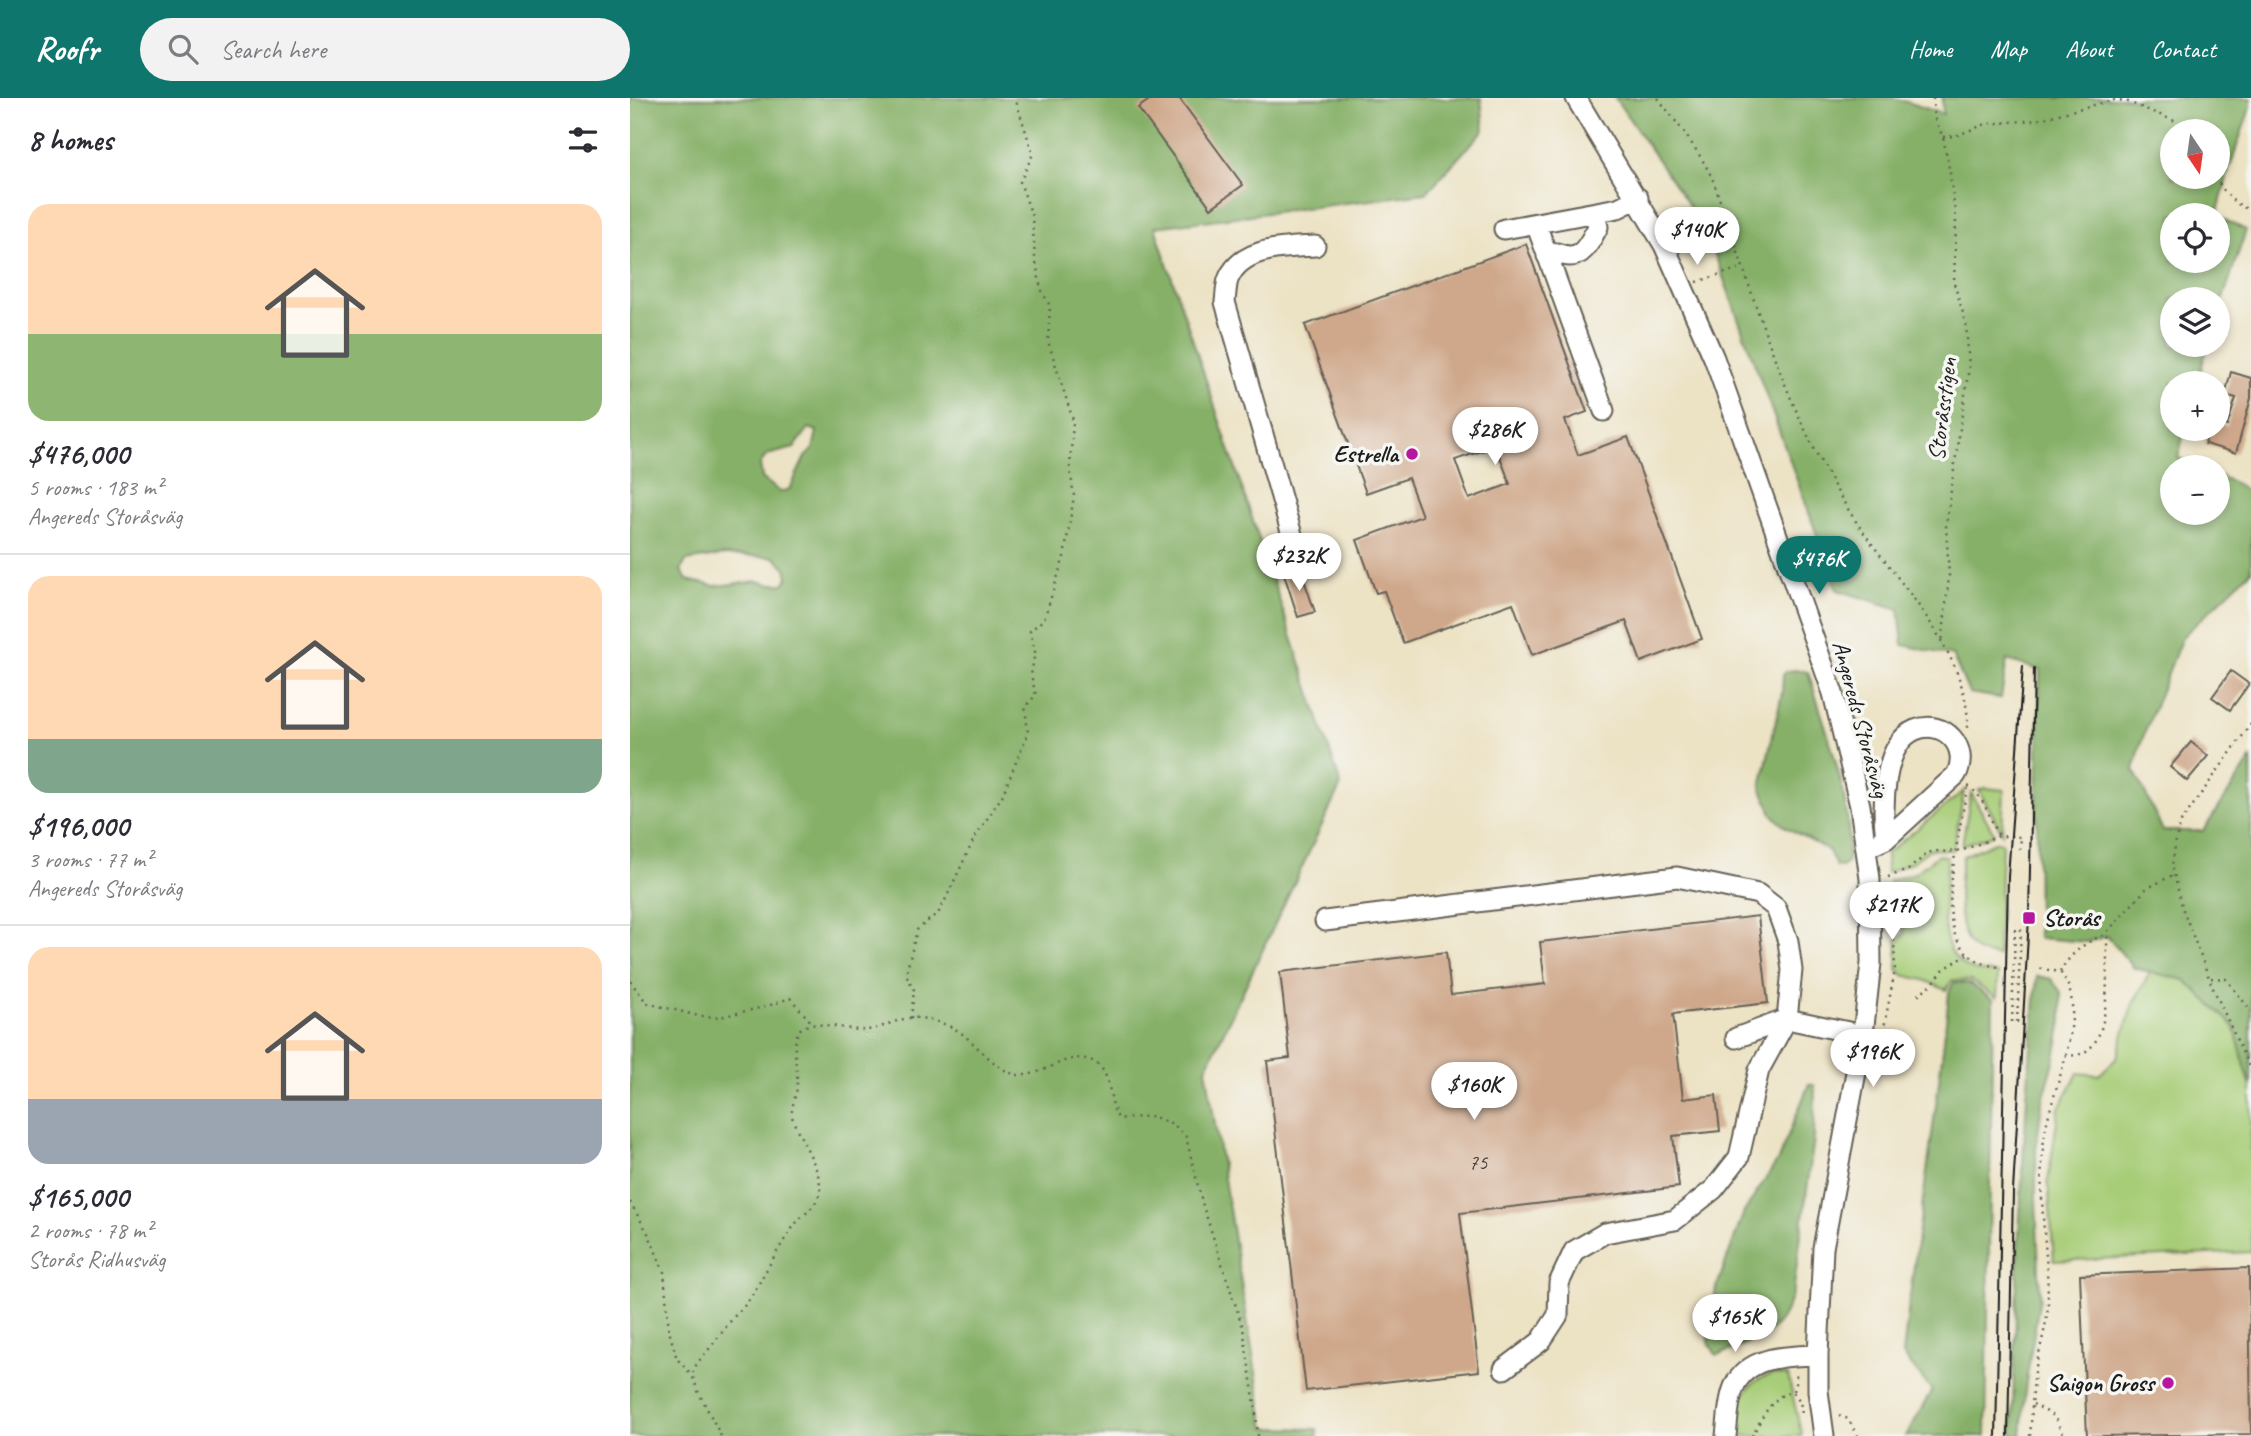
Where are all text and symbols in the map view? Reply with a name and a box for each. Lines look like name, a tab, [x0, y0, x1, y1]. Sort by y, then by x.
search box	[140, 18, 630, 81]
text: Roofr	[35, 28, 98, 70]
icon: search	[164, 30, 202, 68]
text: Search here	[220, 33, 326, 66]
text: Home	[1909, 34, 1952, 64]
text: Map	[1990, 34, 2027, 64]
text: About	[2065, 34, 2113, 64]
text: Contact	[2151, 34, 2216, 64]
north arrow	[2160, 119, 2230, 189]
map controls	[2160, 119, 2230, 525]
text: 8 homes	[28, 121, 113, 159]
icon: filters	[564, 121, 602, 159]
button: locate	[2160, 203, 2230, 273]
pin: $140K	[1648, 208, 1746, 267]
text: $140K	[1670, 215, 1724, 244]
icon: home	[252, 250, 378, 376]
button: layers	[2160, 287, 2230, 357]
street label: Storåsstigen	[1921, 356, 1963, 462]
button: +	[2160, 371, 2230, 441]
pin: $286K	[1446, 408, 1544, 467]
text: $286K	[1468, 415, 1522, 444]
text: $476,000	[28, 435, 129, 473]
place label: Estrella	[1334, 439, 1400, 469]
marker: Estrella	[1404, 446, 1420, 462]
button: −	[2160, 455, 2230, 525]
text: 5 rooms · 183 m²	[28, 473, 163, 502]
text: Angereds Storåsväg	[28, 502, 182, 531]
pin: $232K	[1250, 533, 1348, 593]
pin: $476K	[1770, 536, 1868, 596]
text: $232K	[1272, 541, 1326, 570]
text: $476K	[1792, 544, 1846, 573]
icon: home	[252, 622, 378, 748]
street label: Angereds Storåsväg	[1826, 637, 1897, 802]
text: $196,000	[28, 807, 129, 845]
text: 3 rooms · 77 m²	[28, 845, 152, 874]
text: Angereds Storåsväg	[28, 874, 182, 903]
pin: $217K	[1843, 882, 1941, 942]
text: $217K	[1866, 890, 1919, 919]
place label: Storås	[2043, 903, 2102, 933]
marker: Storås	[2021, 910, 2037, 926]
icon: home	[252, 993, 378, 1119]
pin: $196K	[1824, 1030, 1922, 1089]
text: $196K	[1846, 1037, 1900, 1066]
pin: $160K	[1425, 1062, 1523, 1122]
text: $160K	[1447, 1070, 1501, 1099]
house number: 75	[1469, 1149, 1489, 1175]
text: $165,000	[28, 1178, 129, 1216]
text: 2 rooms · 78 m²	[28, 1216, 152, 1245]
text: Storås Ridhusväg	[28, 1245, 165, 1274]
pin: $165K	[1686, 1294, 1784, 1354]
text: $165K	[1708, 1302, 1762, 1331]
place label: Saigon Gross	[2047, 1368, 2157, 1398]
marker: Saigon Gross	[2160, 1375, 2176, 1391]

